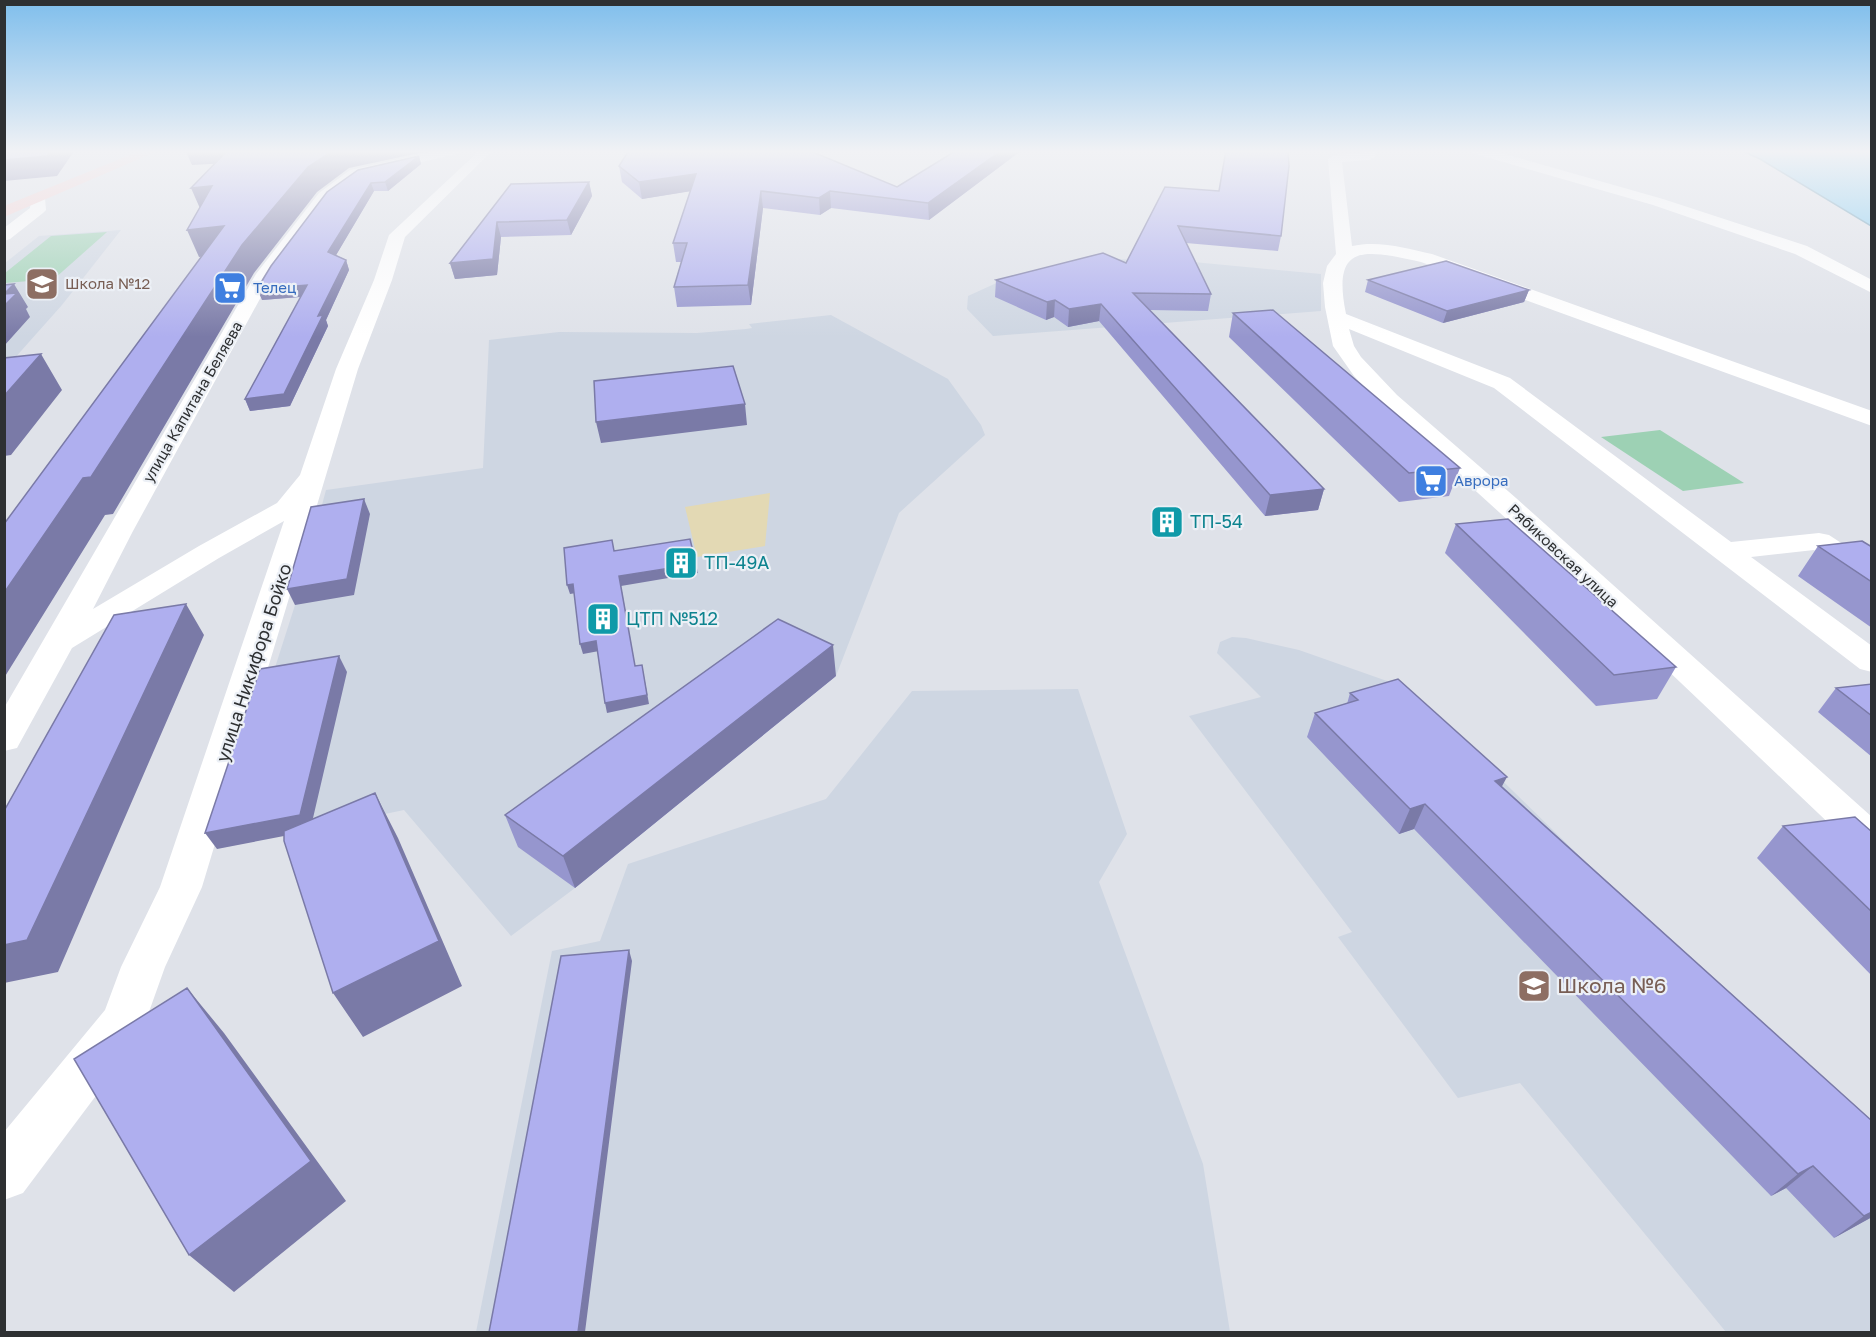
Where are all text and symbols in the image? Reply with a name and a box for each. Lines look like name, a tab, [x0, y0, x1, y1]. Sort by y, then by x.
school or university icon: Школа №12	[24, 266, 60, 302]
supermarket icon: Телец	[212, 270, 248, 306]
place label: Школа №12	[65, 274, 150, 292]
place label: Телец	[253, 278, 296, 296]
street label: улица Капитана Беляева	[139, 318, 246, 485]
supermarket icon: Аврора	[1413, 463, 1449, 499]
place label: Аврора	[1454, 471, 1508, 489]
street label: Рябиковская улица	[1505, 500, 1622, 611]
building icon: ТП-54	[1149, 504, 1185, 540]
place label: ТП-54	[1190, 510, 1243, 532]
building icon: ТП-49А	[663, 545, 699, 581]
place label: ТП-49А	[704, 551, 769, 573]
street label: улица Никифора Бойко	[211, 561, 296, 765]
building icon: ЦТП №512	[585, 601, 621, 637]
place label: ЦТП №512	[626, 607, 718, 629]
school or university icon: Школа №6	[1516, 968, 1552, 1004]
place label: Школа №6	[1557, 972, 1667, 998]

